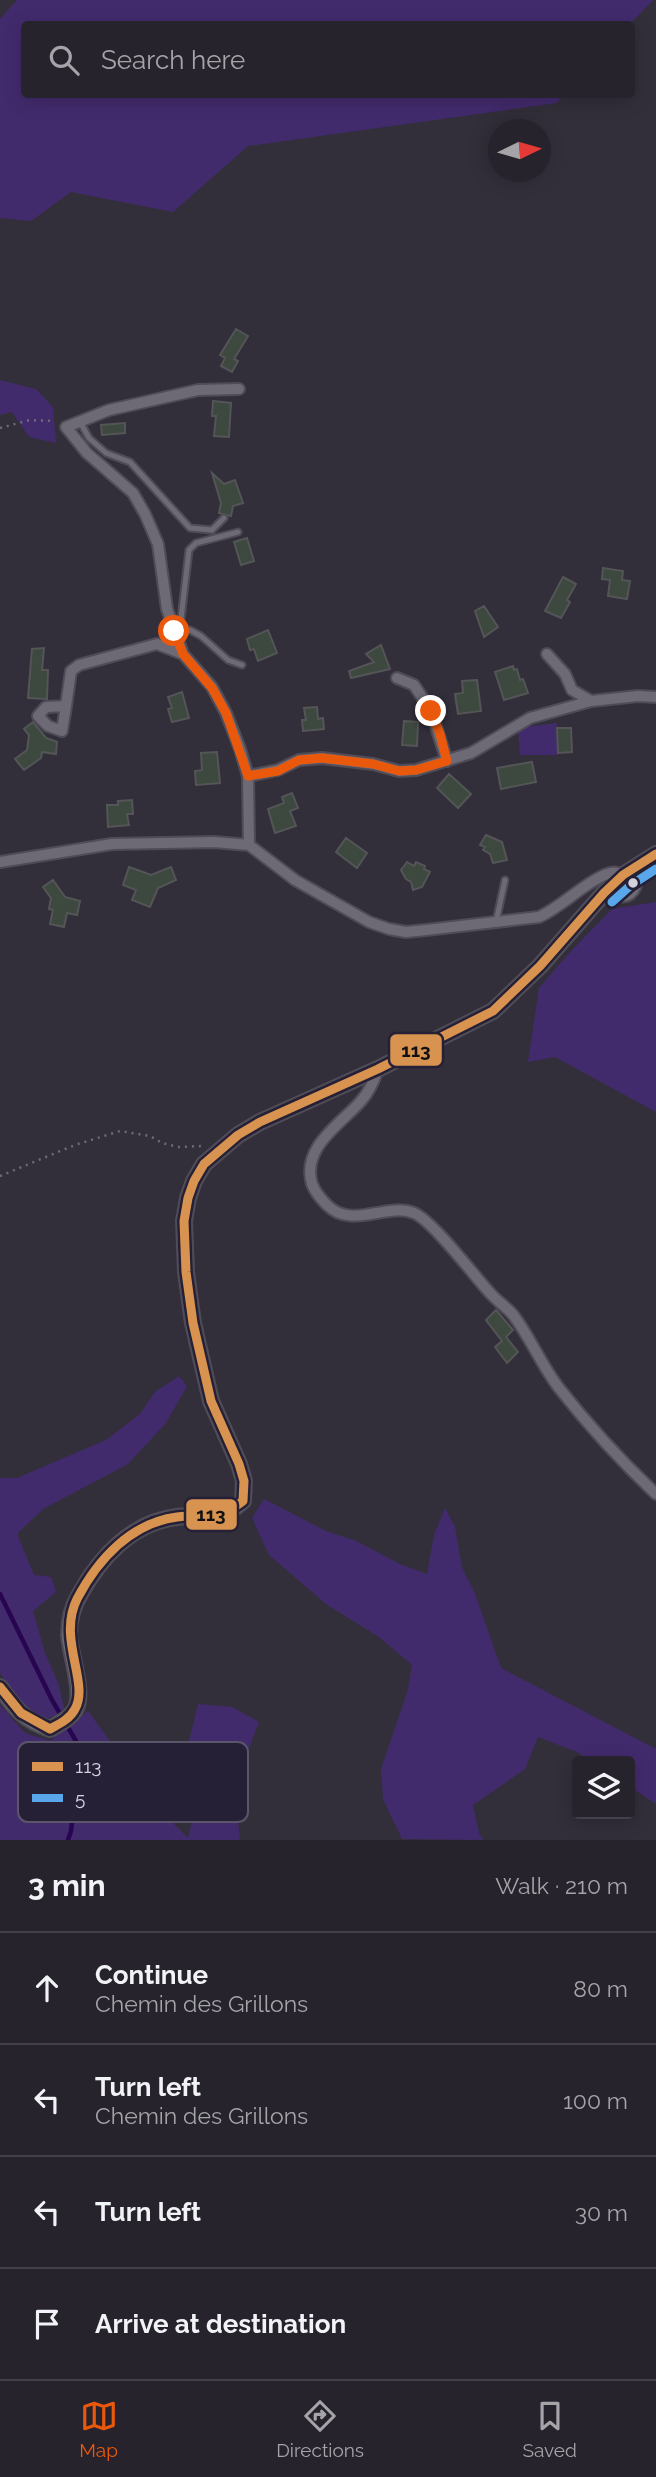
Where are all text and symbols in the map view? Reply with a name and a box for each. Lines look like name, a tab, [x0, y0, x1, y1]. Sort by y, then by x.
search box	[21, 21, 635, 98]
icon: search	[45, 41, 83, 79]
text: Search here	[101, 45, 245, 75]
north arrow	[488, 119, 551, 182]
route start	[158, 615, 189, 646]
route end	[415, 695, 446, 726]
unlabelled marker	[626, 876, 640, 890]
line badge: 113	[389, 1033, 443, 1067]
text: 113	[401, 1039, 431, 1061]
line badge: 113	[185, 1498, 238, 1531]
text: 113	[196, 1503, 226, 1525]
legend	[18, 1742, 248, 1822]
text: 113	[75, 1755, 101, 1777]
map controls	[572, 1756, 635, 1819]
button: layers	[572, 1756, 635, 1819]
text: 5	[75, 1787, 85, 1809]
text: 3 min	[28, 1868, 106, 1903]
text: Walk · 210 m	[495, 1872, 628, 1899]
text: Continue	[95, 1960, 208, 1990]
icon: ahead	[28, 1969, 66, 2007]
text: 80 m	[573, 1975, 628, 2002]
text: Chemin des Grillons	[95, 1990, 308, 2017]
text: Turn left	[95, 2072, 201, 2102]
icon: left	[28, 2081, 66, 2119]
text: 100 m	[563, 2087, 628, 2114]
text: Chemin des Grillons	[95, 2102, 308, 2129]
icon: left	[28, 2193, 66, 2231]
text: Turn left	[95, 2197, 201, 2227]
text: 30 m	[575, 2199, 628, 2226]
icon: arrive	[28, 2305, 66, 2343]
text: Arrive at destination	[95, 2309, 346, 2339]
tab: Map	[79, 2397, 118, 2461]
tab: Directions	[276, 2397, 364, 2461]
tab: Saved	[522, 2397, 577, 2461]

